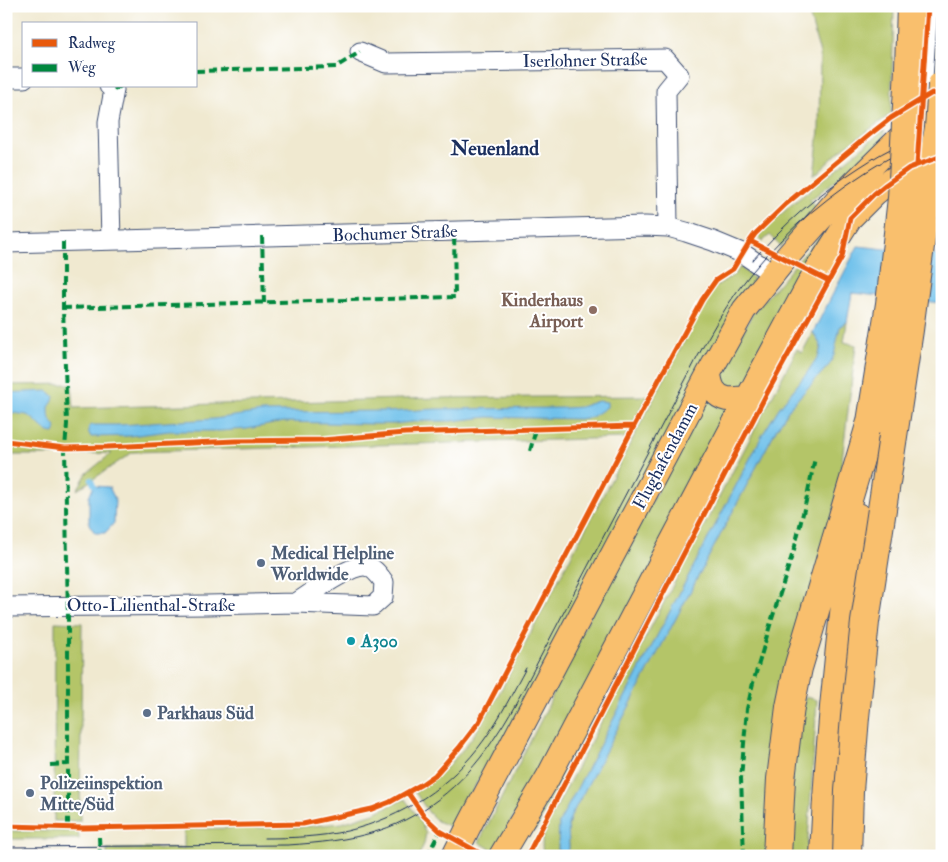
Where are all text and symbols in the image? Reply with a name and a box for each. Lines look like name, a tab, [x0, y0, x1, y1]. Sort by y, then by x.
legend	[22, 22, 198, 88]
text: Radweg	[68, 34, 116, 53]
street label: Iserlohner Straße	[523, 48, 648, 73]
text: Weg	[67, 58, 96, 77]
district label: Neuenland	[450, 136, 539, 161]
street label: Bochumer Straße	[332, 220, 459, 247]
place label: Kinderhaus Airport	[501, 289, 583, 333]
marker: Kinderhaus Airport	[587, 304, 599, 316]
street label: Flughafendamm	[628, 399, 703, 514]
place label: Medical Helpline Worldwide	[270, 542, 395, 586]
marker: Medical Helpline Worldwide	[255, 557, 267, 569]
street label: Otto-Lilienthal-Straße	[67, 594, 236, 617]
place label: A300	[360, 630, 398, 653]
marker: A300	[345, 635, 357, 647]
place label: Parkhaus Süd	[157, 702, 254, 725]
marker: Parkhaus Süd	[141, 707, 153, 719]
place label: Polizeiinspektion Mitte/Süd	[39, 772, 164, 816]
marker: Polizeiinspektion Mitte/Süd	[24, 787, 36, 799]

